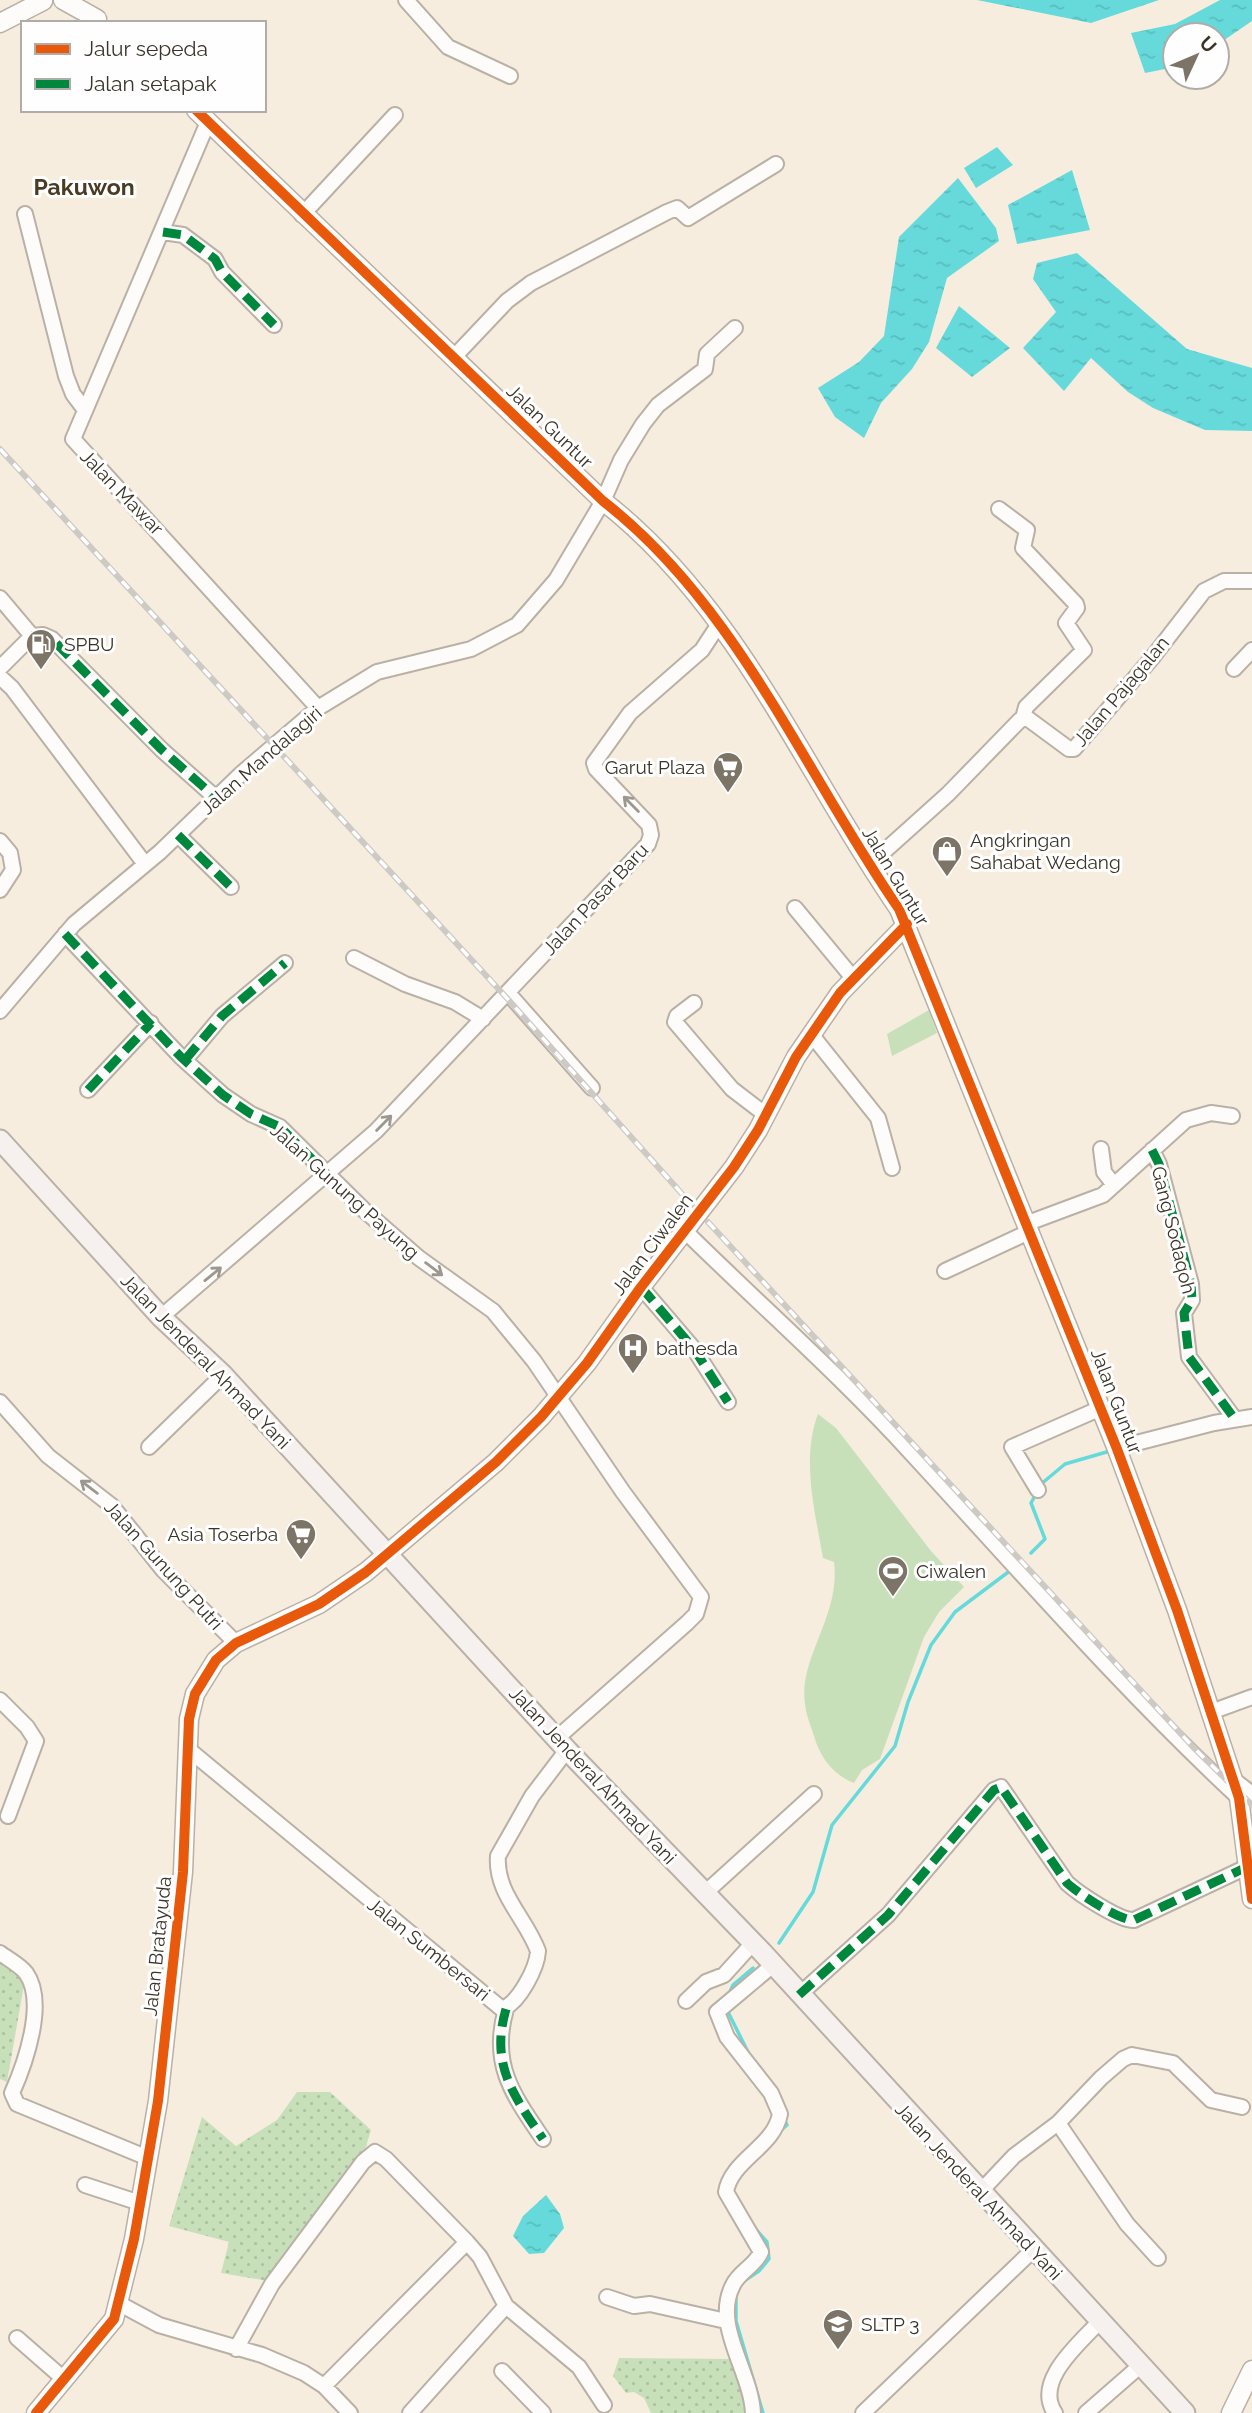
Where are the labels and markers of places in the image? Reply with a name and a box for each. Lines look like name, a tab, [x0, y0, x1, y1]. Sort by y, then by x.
fuel station icon: SPBU	[24, 627, 58, 671]
place label: SPBU	[64, 633, 114, 655]
supermarket icon: Garut Plaza	[711, 750, 745, 794]
place label: Garut Plaza	[605, 756, 705, 778]
place label: Angkringan Sahabat Wedang	[970, 829, 1121, 873]
shop icon: Angkringan Sahabat Wedang	[930, 834, 964, 878]
hospital icon: bathesda	[616, 1331, 650, 1375]
place label: bathesda	[656, 1337, 738, 1359]
supermarket icon: Asia Toserba	[284, 1517, 318, 1561]
place label: Asia Toserba	[167, 1523, 278, 1545]
sports icon: Ciwalen	[876, 1554, 910, 1598]
place label: Ciwalen	[916, 1560, 986, 1582]
school or university icon: SLTP 3	[821, 2307, 855, 2351]
place label: SLTP 3	[861, 2313, 919, 2335]

